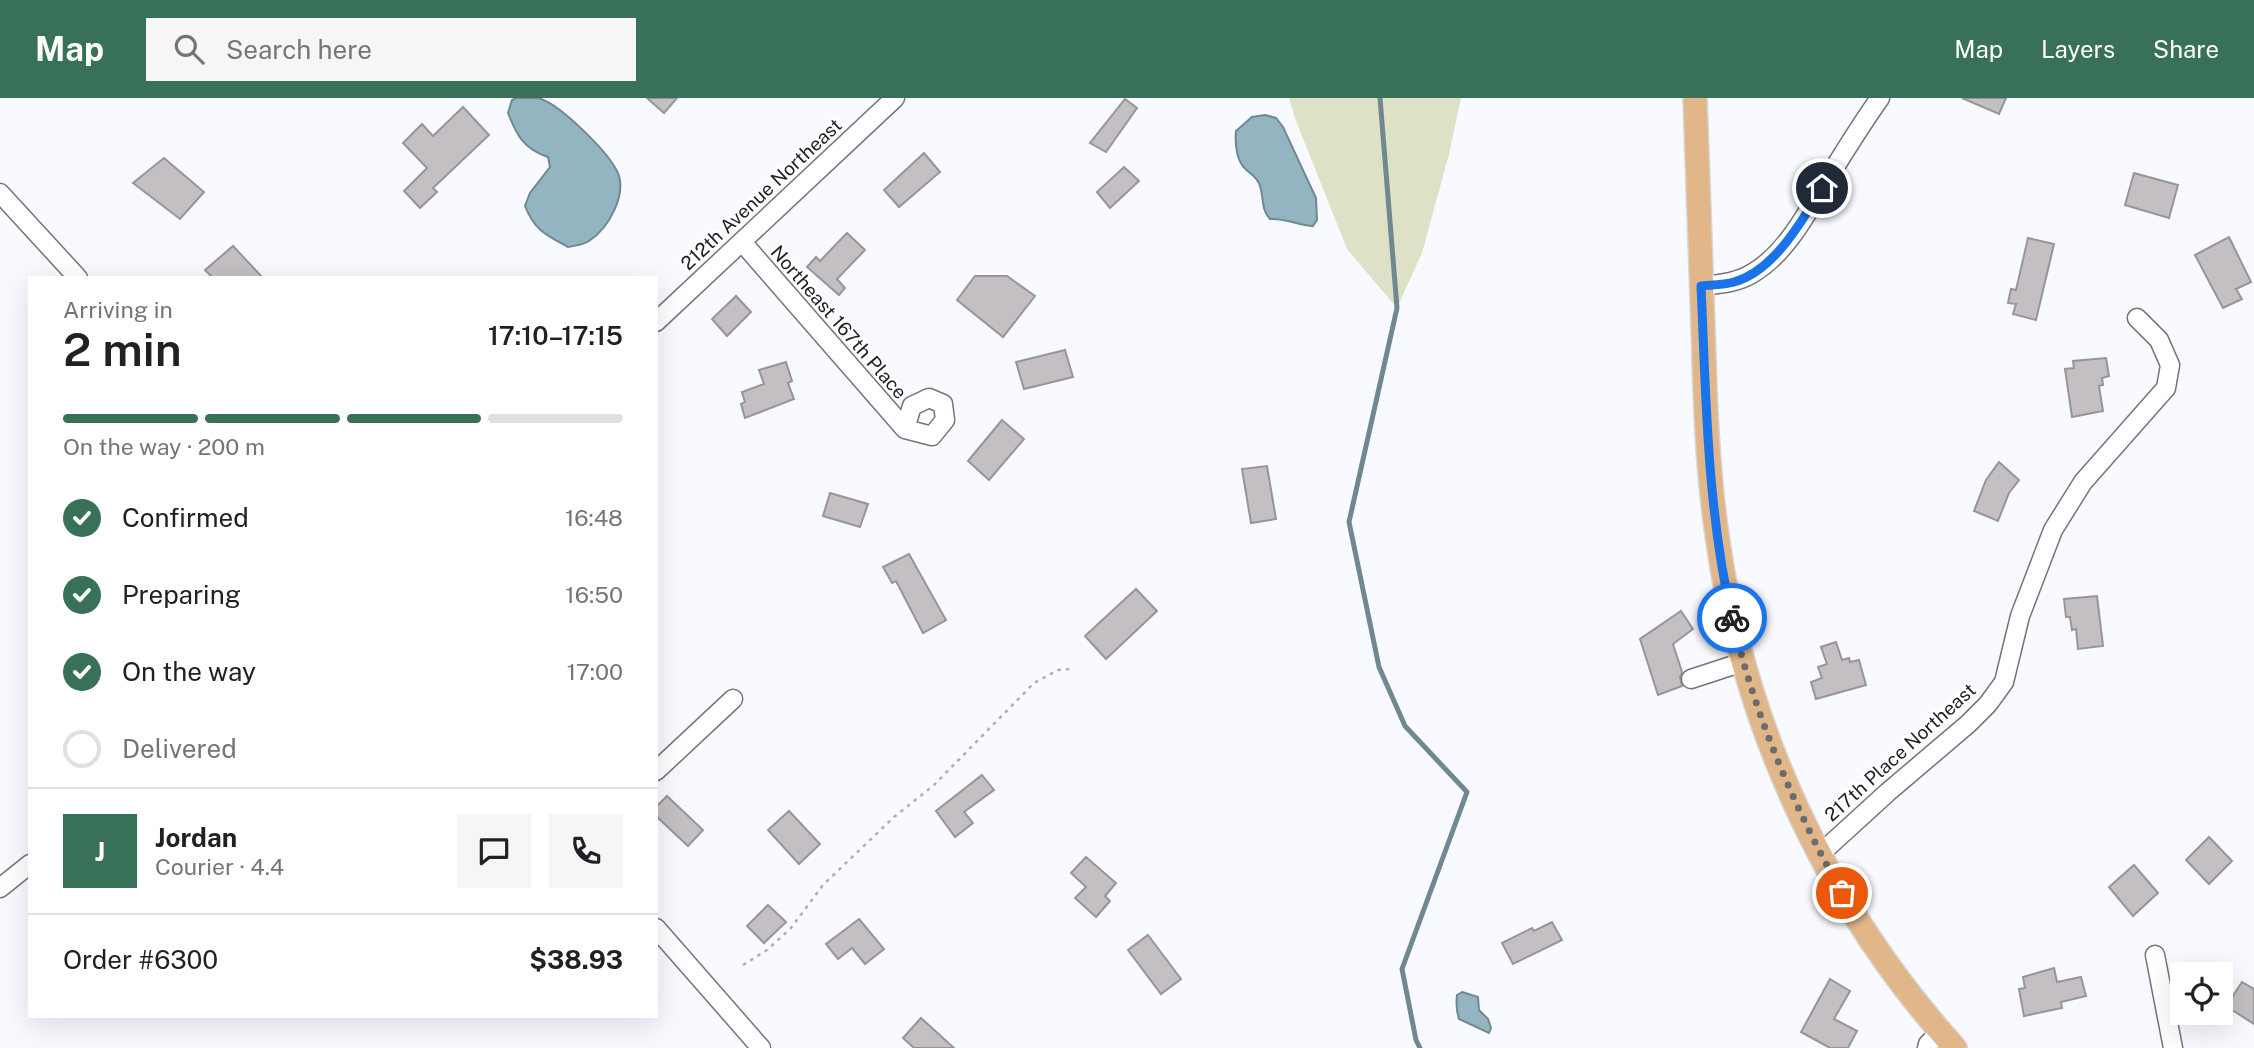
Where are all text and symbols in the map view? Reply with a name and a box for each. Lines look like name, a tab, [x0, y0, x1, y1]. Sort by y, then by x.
search box	[146, 18, 636, 81]
text: Map	[35, 30, 104, 68]
icon: search	[170, 30, 208, 68]
text: Search here	[226, 34, 372, 65]
text: Map	[1954, 35, 2003, 63]
text: Layers	[2041, 35, 2115, 63]
text: Share	[2153, 35, 2219, 63]
street label: 212th Avenue Northeast	[676, 114, 846, 274]
pin	[1792, 158, 1852, 218]
icon: home	[1803, 169, 1841, 207]
street label: Northeast 167th Place	[766, 241, 912, 403]
text: Arriving in	[63, 296, 173, 323]
text: 17:10–17:15	[488, 320, 623, 351]
text: 2 min	[63, 322, 182, 376]
text: On the way · 200 m	[63, 433, 265, 460]
icon: check	[63, 499, 101, 537]
text: Confirmed	[122, 502, 249, 533]
text: 16:48	[565, 504, 623, 531]
icon: check	[63, 576, 101, 614]
text: Preparing	[122, 579, 241, 610]
text: 16:50	[565, 581, 623, 608]
courier	[1697, 583, 1767, 653]
icon: bike	[1713, 599, 1751, 637]
icon: check	[63, 653, 101, 691]
text: On the way	[122, 656, 256, 687]
text: 17:00	[567, 658, 623, 685]
street label: 217th Place Northeast	[1820, 678, 1980, 826]
text: Delivered	[122, 733, 237, 764]
button: chat	[457, 814, 531, 888]
button: phone	[549, 814, 623, 888]
text: Jordan	[155, 822, 237, 853]
text: J	[95, 836, 105, 867]
text: Courier · 4.4	[155, 853, 284, 880]
pin	[1812, 863, 1872, 923]
icon: bag	[1823, 874, 1861, 912]
text: Order #6300	[63, 944, 218, 975]
text: $38.93	[529, 944, 623, 975]
map controls	[2170, 962, 2233, 1025]
button: locate	[2170, 962, 2233, 1025]

